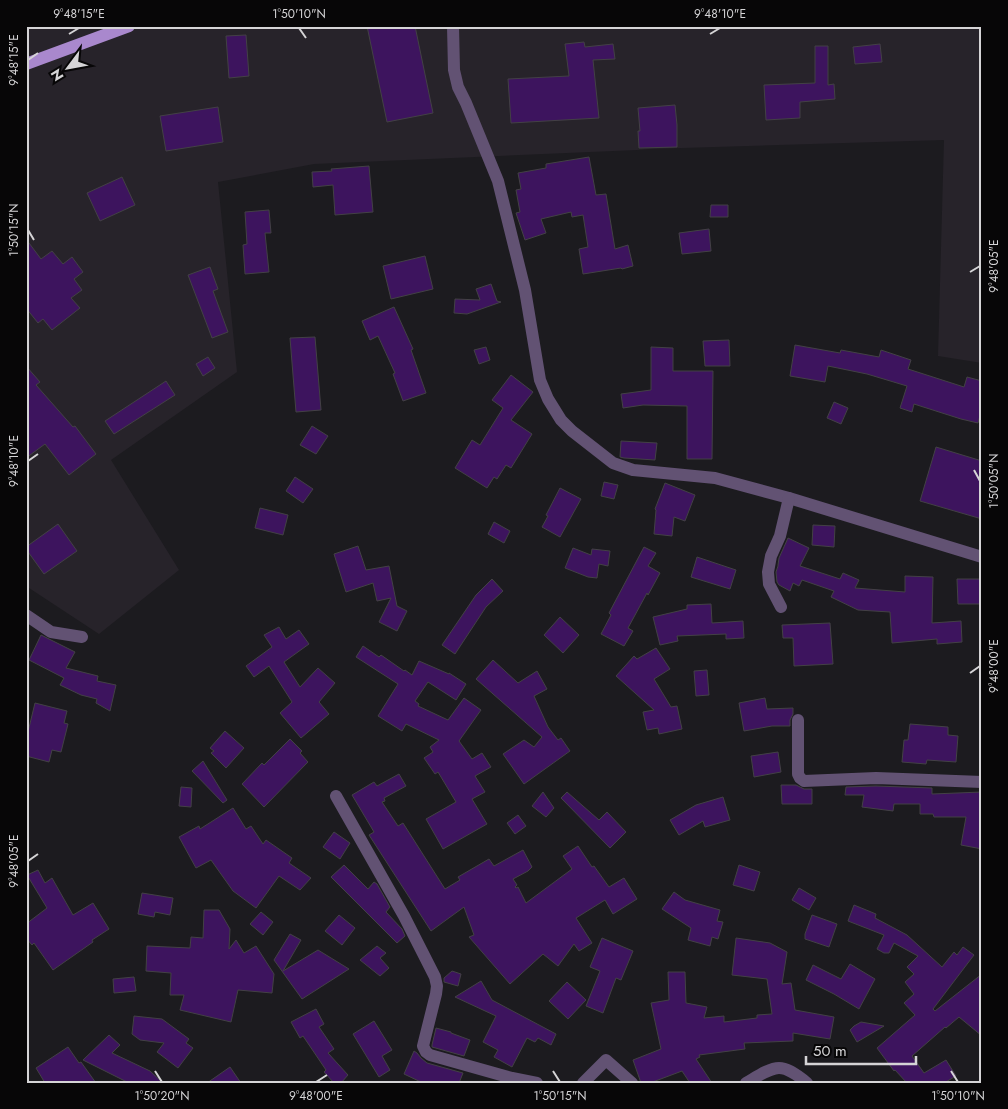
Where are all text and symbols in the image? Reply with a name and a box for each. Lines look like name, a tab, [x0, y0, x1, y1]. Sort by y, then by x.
text: 9°48'15"E	[53, 5, 105, 23]
text: 1°50'10"N	[272, 5, 326, 23]
text: 9°48'10"E	[694, 5, 746, 23]
text: 9°48'15"E	[5, 34, 23, 86]
north arrow	[42, 42, 92, 92]
text: N	[46, 65, 68, 85]
text: 1°50'15"N	[5, 203, 23, 257]
text: 9°48'05"E	[985, 239, 1003, 293]
text: 9°48'10"E	[5, 435, 23, 487]
text: 1°50'05"N	[985, 454, 1003, 508]
text: 9°48'00"E	[985, 639, 1003, 693]
text: 9°48'05"E	[5, 834, 23, 888]
scale bar	[806, 1034, 916, 1066]
text: 50 m	[813, 1040, 847, 1062]
text: 1°50'20"N	[134, 1087, 190, 1105]
text: 9°48'00"E	[289, 1087, 343, 1105]
text: 1°50'15"N	[533, 1087, 587, 1105]
text: 1°50'10"N	[931, 1087, 985, 1105]

